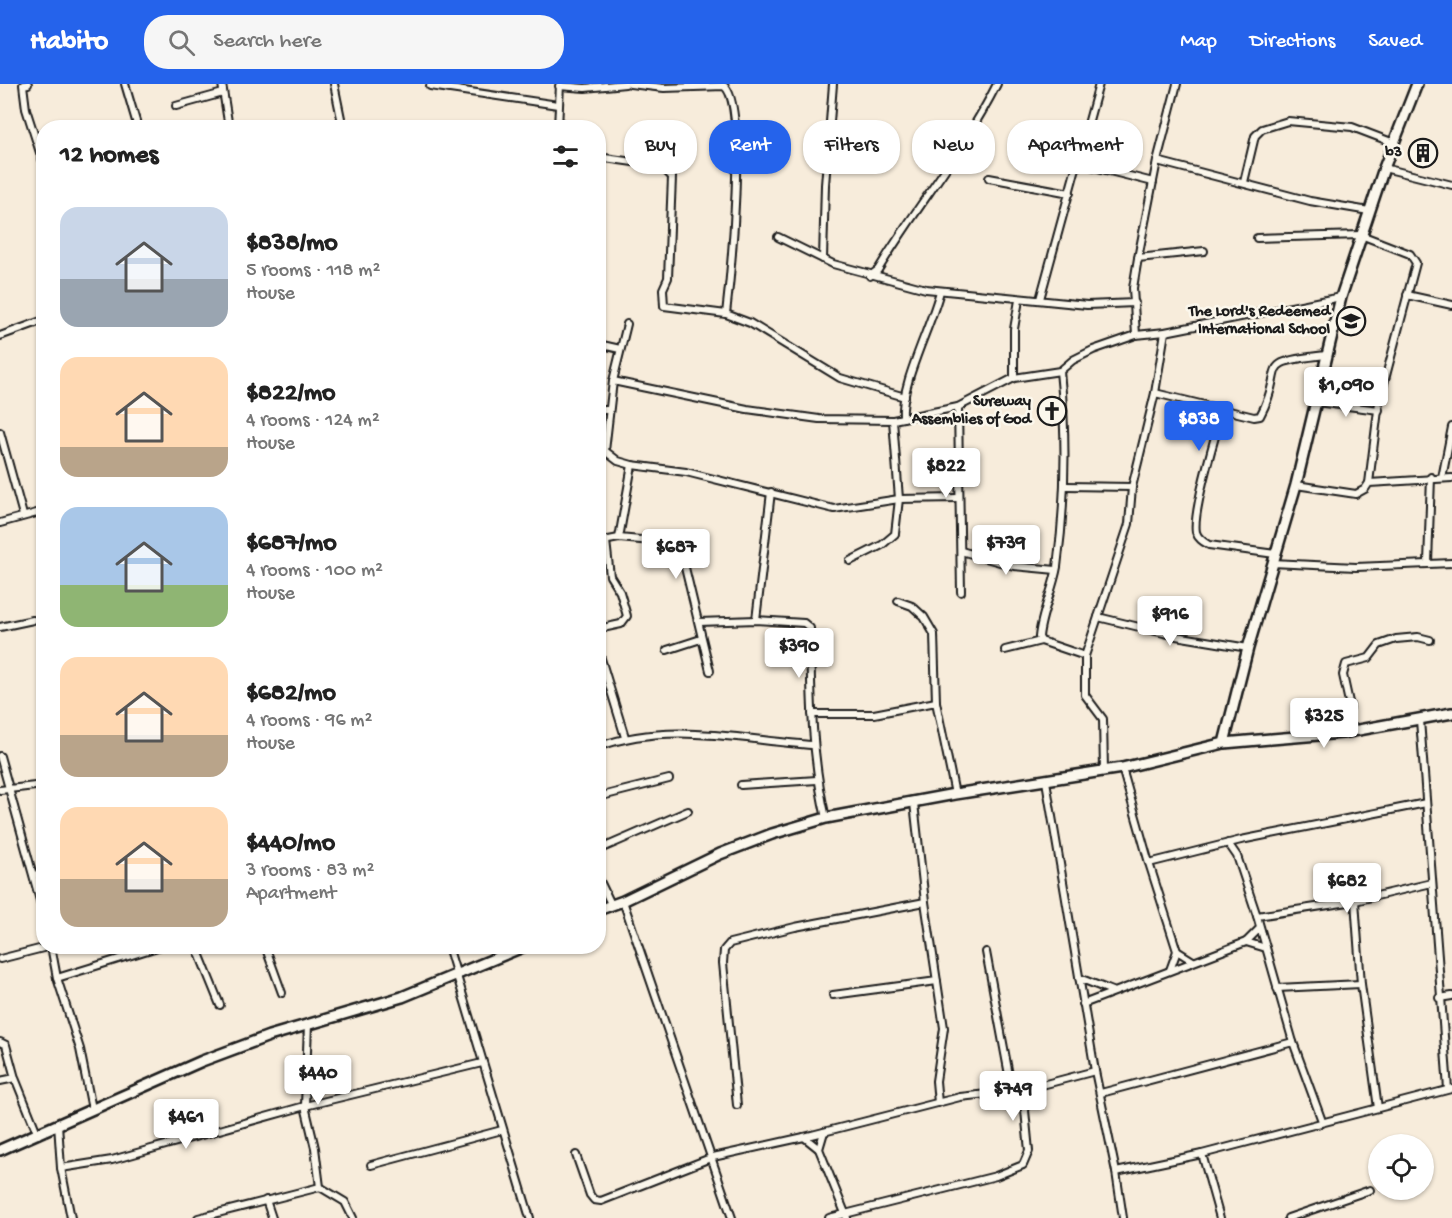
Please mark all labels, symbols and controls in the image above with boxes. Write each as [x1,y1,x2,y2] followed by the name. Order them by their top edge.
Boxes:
[144,15,564,69] search box
[30,26,108,59] text: Habito
[165,26,198,59] icon: search
[213,29,322,55] text: Search here
[1180,30,1217,55] text: Map
[1250,30,1335,55] text: Directions
[1368,30,1422,55] text: Saved
[624,120,697,174] chip: Buy
[709,120,791,174] chip: Rent
[803,120,900,174] chip: Filters
[912,120,995,174] chip: New
[1007,120,1143,174] chip: Apartment
[1407,137,1439,169] building icon: b3
[549,140,582,173] icon: filters
[60,141,158,172] text: 12 homes
[1384,144,1402,163] place label: b3
[246,229,338,260] text: $838/mo
[108,231,180,303] icon: home
[246,260,380,283] text: 5 rooms · 118 m²
[246,283,295,306] text: House
[1187,303,1332,340] place label: The Lord's Redeemed International School
[1335,305,1367,337] school or university icon: The Lord's Redeemed International School
[1297,367,1395,418] pin: $1,090
[1318,375,1374,398] text: $1,090
[246,379,336,410] text: $822/mo
[108,381,180,453] icon: home
[911,393,1033,430] place label: Sureway Assemblies of God
[1036,395,1068,427] church icon: Sureway Assemblies of God
[1163,401,1235,452] pin: $838
[1178,409,1220,432] text: $838
[246,410,380,433] text: 4 rooms · 124 m²
[246,433,295,456] text: House
[910,448,982,499] pin: $822
[926,456,966,479] text: $822
[970,525,1042,576] pin: $739
[246,529,337,560] text: $687/mo
[640,529,712,580] pin: $687
[108,531,180,603] icon: home
[986,533,1026,556] text: $739
[656,537,696,560] text: $687
[246,560,383,583] text: 4 rooms · 100 m²
[246,583,295,606] text: House
[1134,596,1206,647] pin: $916
[1151,604,1189,627] text: $916
[763,628,835,679] pin: $390
[779,636,819,659] text: $390
[246,679,336,710] text: $682/mo
[108,681,180,753] icon: home
[1288,698,1360,749] pin: $325
[1304,706,1344,729] text: $325
[246,710,372,733] text: 4 rooms · 96 m²
[246,733,295,756] text: House
[246,829,335,860] text: $440/mo
[108,831,180,903] icon: home
[246,860,374,883] text: 3 rooms · 83 m²
[1311,863,1383,914] pin: $682
[1327,871,1367,894] text: $682
[246,883,336,906] text: Apartment
[282,1055,354,1106] pin: $440
[298,1063,338,1086] text: $440
[977,1071,1049,1122] pin: $749
[994,1079,1032,1102] text: $749
[150,1099,222,1150] pin: $461
[168,1107,204,1130] text: $461
[1368,1134,1434,1200] map controls
[1368,1134,1434,1200] button: locate

